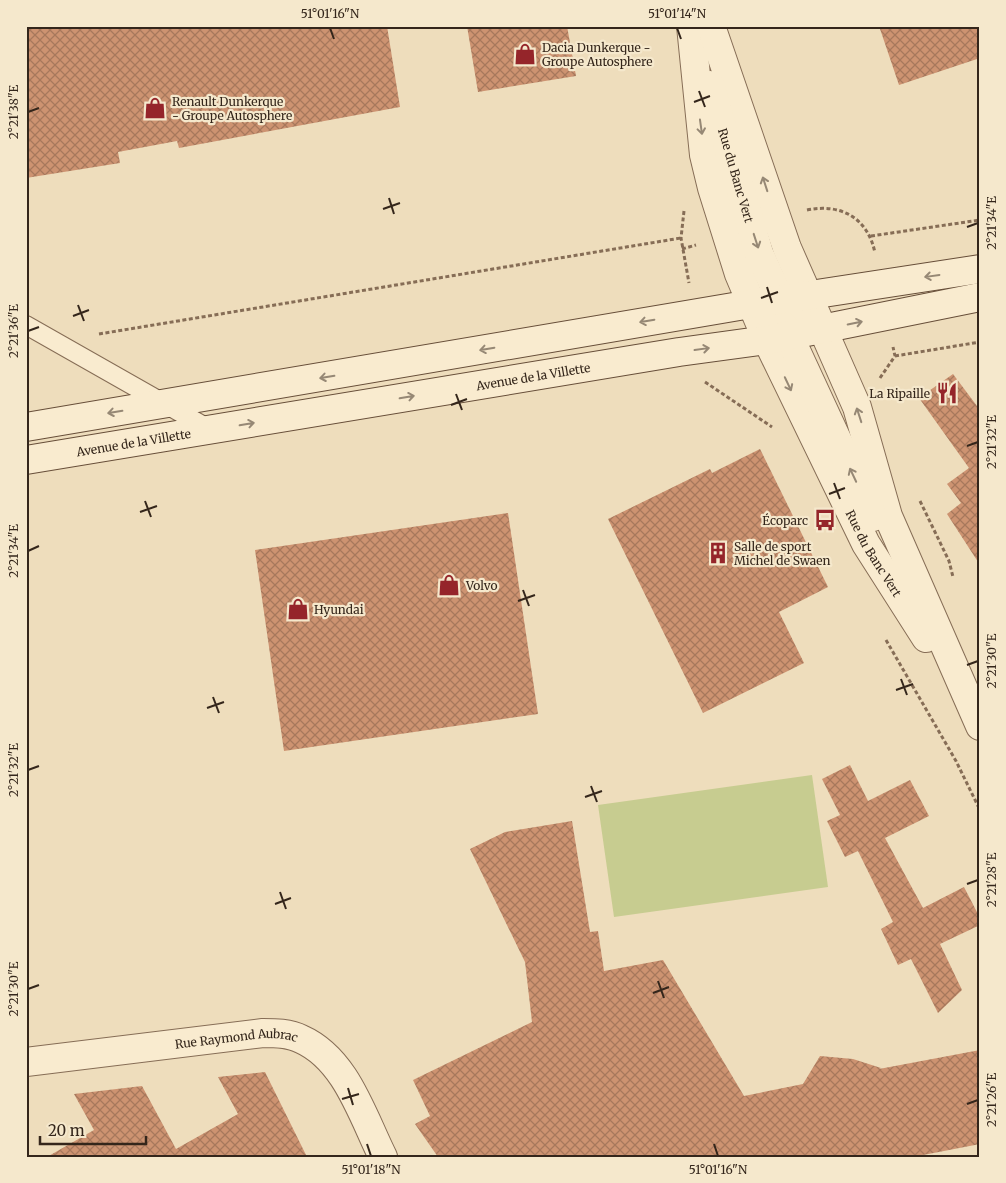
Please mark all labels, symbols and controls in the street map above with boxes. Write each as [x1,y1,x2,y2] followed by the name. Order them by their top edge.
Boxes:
[301,6,360,21] text: 51°01'16"N
[648,6,707,21] text: 51°01'14"N
[542,40,652,69] place label: Dacia Dunkerque - Groupe Autosphere
[512,41,538,67] shop icon: Dacia Dunkerque - Groupe Autosphere
[6,84,21,139] text: 2°21'38"E
[172,94,292,123] place label: Renault Dunkerque - Groupe Autosphere
[142,95,168,121] shop icon: Renault Dunkerque - Groupe Autosphere
[696,119,706,135] one-way arrow
[715,126,757,225] street label: Rue du Banc Vert
[759,176,769,192] one-way arrow
[984,196,999,250] text: 2°21'34"E
[751,233,761,249] one-way arrow
[924,271,940,281] one-way arrow
[6,304,21,358] text: 2°21'36"E
[640,317,656,327] one-way arrow
[846,318,862,327] one-way arrow
[693,344,709,354] one-way arrow
[480,345,496,355] one-way arrow
[474,359,591,393] street label: Avenue de la Villette
[319,372,335,382] one-way arrow
[784,376,793,391] one-way arrow
[934,380,960,406] restaurant icon: La Ripaille
[869,386,930,401] place label: La Ripaille
[399,392,415,402] one-way arrow
[107,407,123,417] one-way arrow
[854,407,864,423] one-way arrow
[984,415,999,469] text: 2°21'32"E
[239,419,255,429] one-way arrow
[74,425,192,459] street label: Avenue de la Villette
[848,467,858,482] one-way arrow
[812,507,838,533] bus stop icon: Écoparc
[843,507,905,599] street label: Rue du Banc Vert
[762,513,808,528] place label: Écoparc
[6,524,21,578] text: 2°21'34"E
[734,539,831,568] place label: Salle de sport Michel de Swaen
[705,540,731,566] building icon: Salle de sport Michel de Swaen
[436,572,462,598] shop icon: Volvo
[465,578,497,593] place label: Volvo
[285,596,311,622] shop icon: Hyundai
[314,602,364,617] place label: Hyundai
[984,633,999,688] text: 2°21'30"E
[6,743,21,797] text: 2°21'32"E
[984,852,999,907] text: 2°21'28"E
[6,961,21,1016] text: 2°21'30"E
[174,1025,300,1051] street label: Rue Raymond Aubrac
[984,1073,999,1127] text: 2°21'26"E
[40,1113,146,1145] scale bar
[48,1121,85,1140] text: 20 m
[341,1162,401,1177] text: 51°01'18"N
[689,1162,748,1177] text: 51°01'16"N

